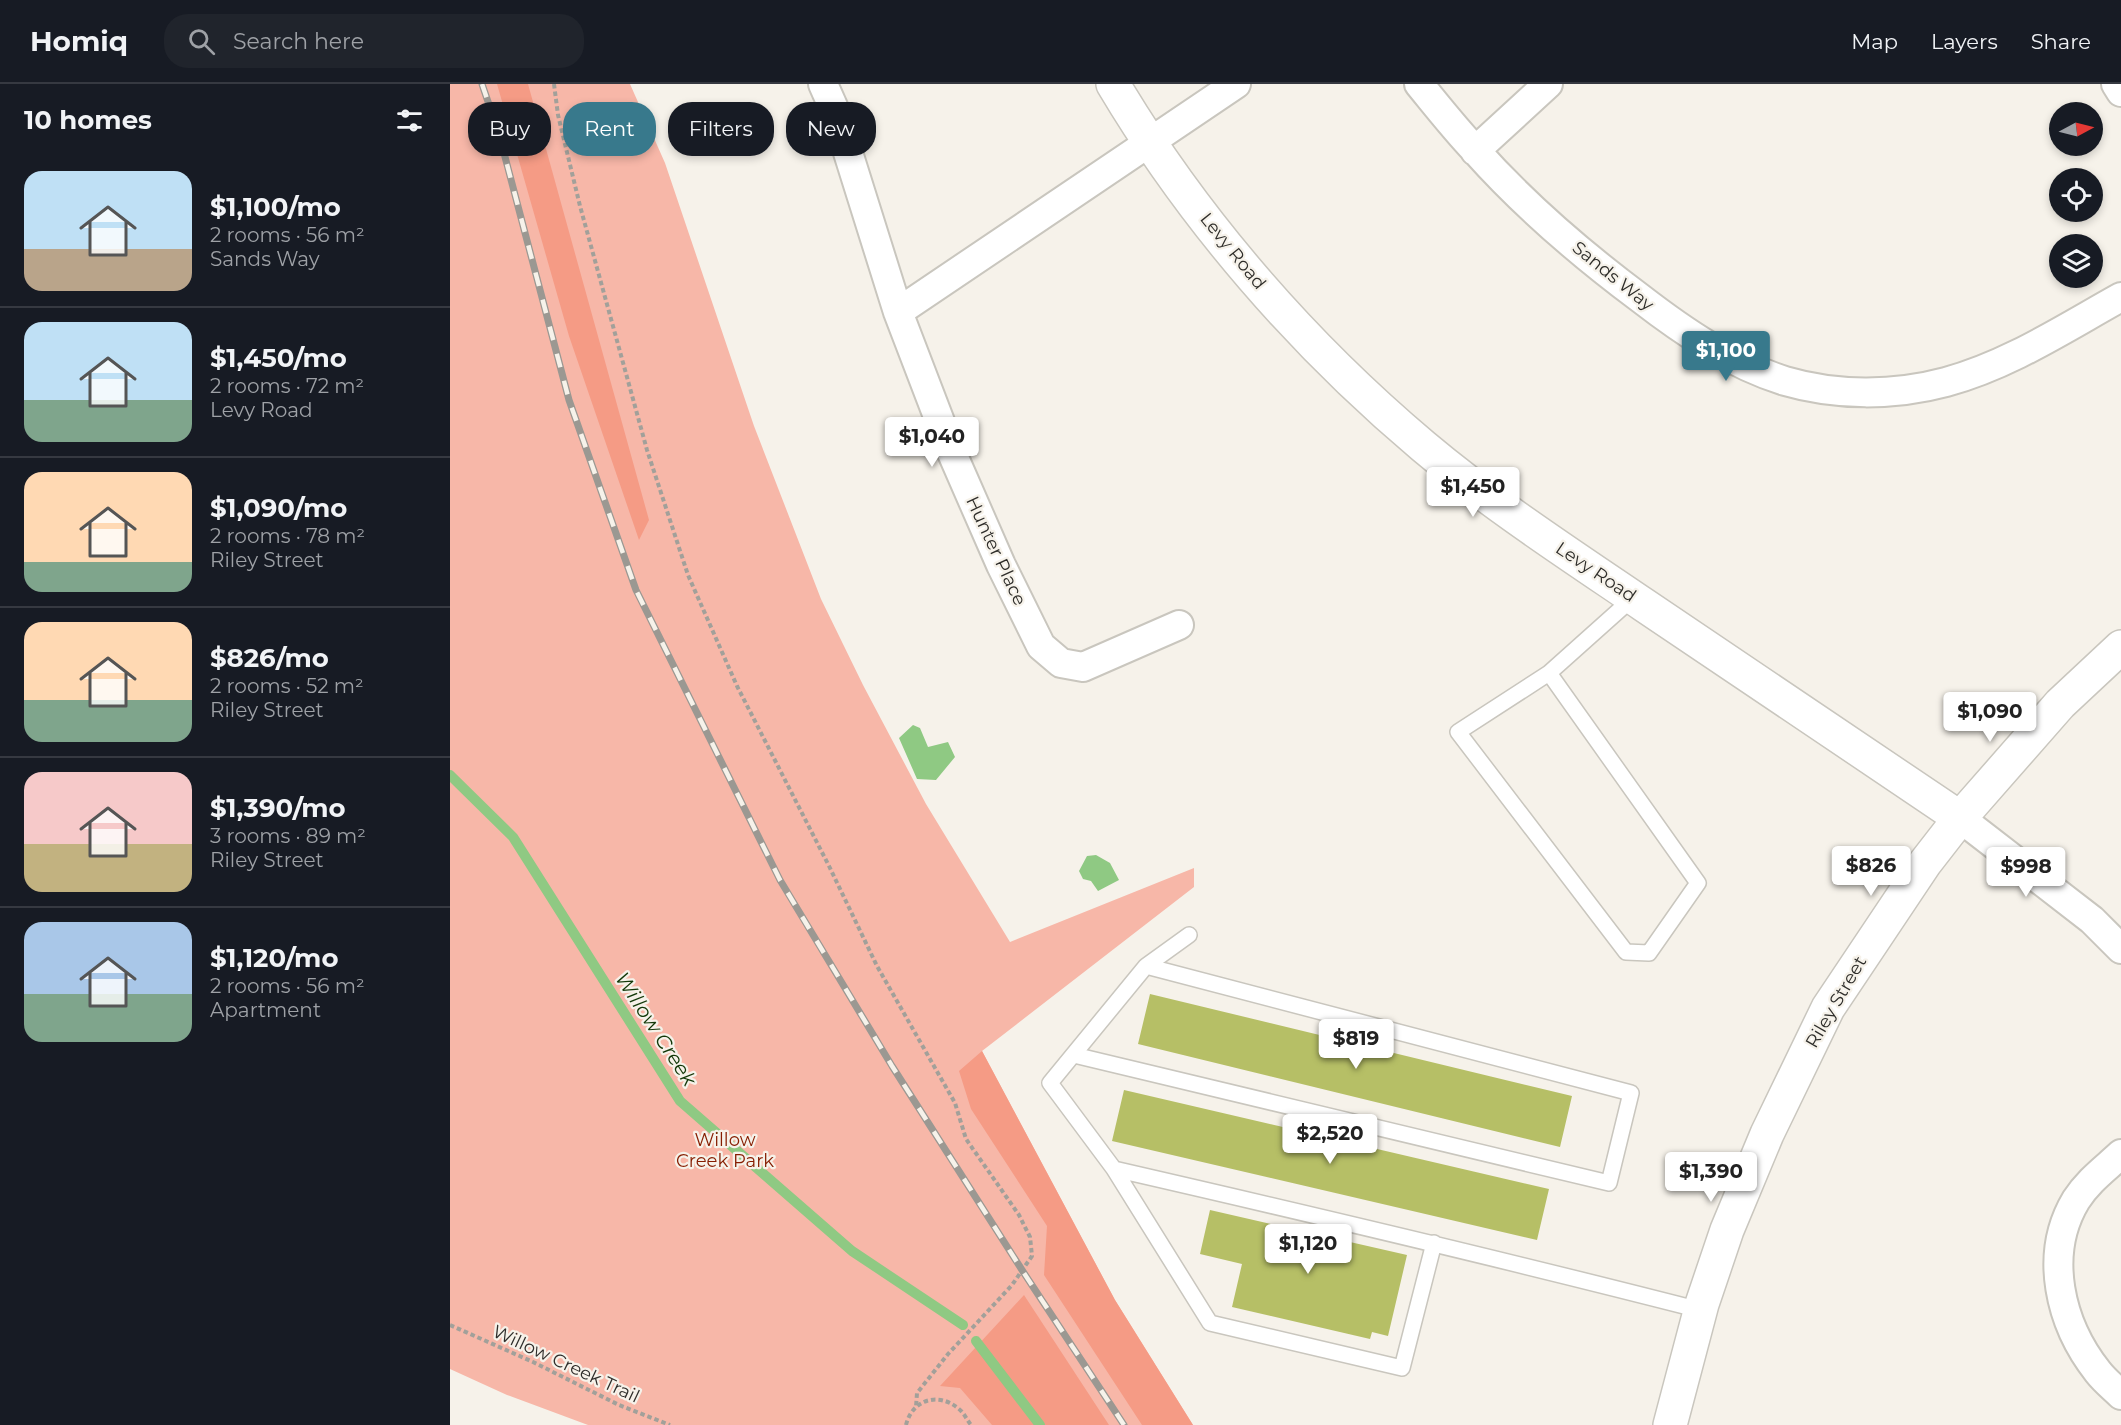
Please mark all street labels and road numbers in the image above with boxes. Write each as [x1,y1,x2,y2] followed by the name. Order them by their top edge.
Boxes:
[1195,208,1271,294] street label: Levy Road
[1568,236,1658,316] street label: Sands Way
[961,493,1031,609] street label: Hunter Place
[1552,537,1640,607] street label: Levy Road
[1801,952,1871,1052] street label: Riley Street
[489,1320,643,1408] street label: Willow Creek Trail

